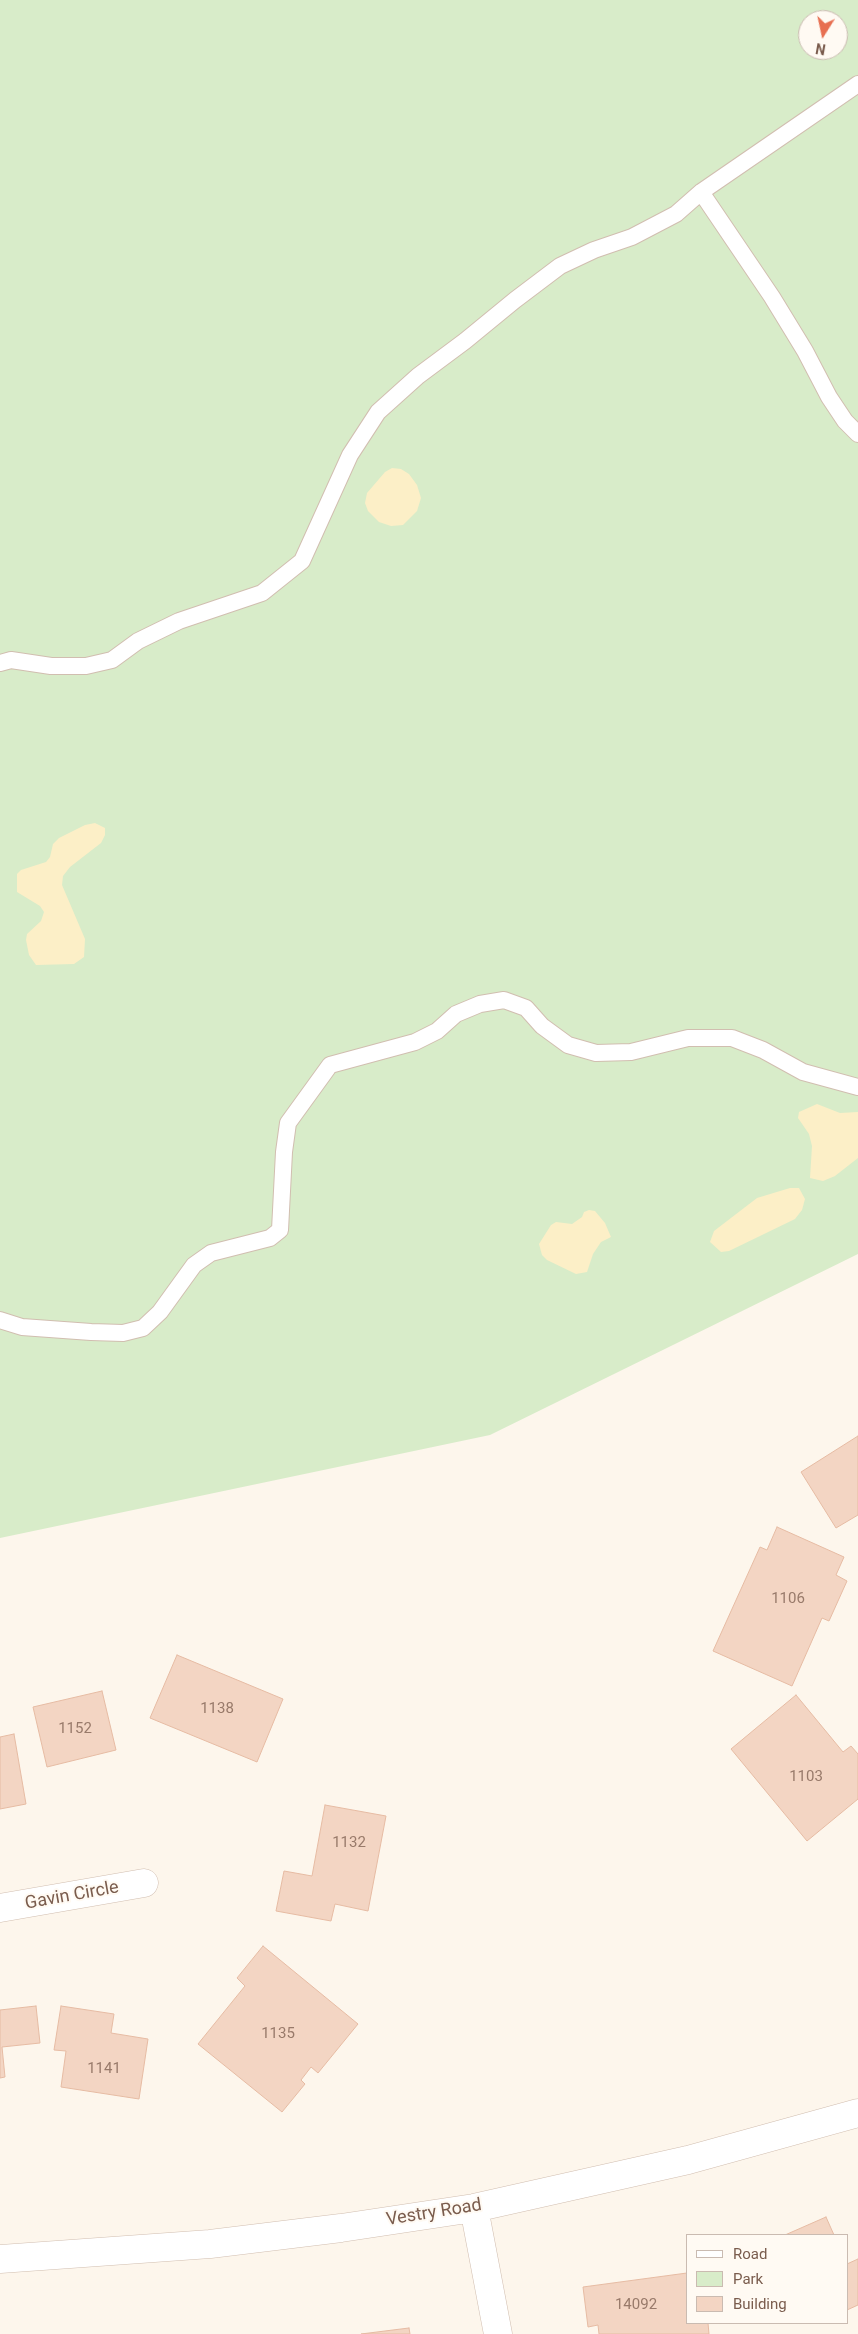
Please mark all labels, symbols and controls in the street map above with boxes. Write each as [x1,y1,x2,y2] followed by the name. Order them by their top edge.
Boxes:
[798,10,848,60] north arrow
[814,40,827,58] text: N
[771,1590,805,1608] house number: 1106
[200,1700,234,1718] house number: 1138
[58,1720,92,1738] house number: 1152
[789,1768,823,1786] house number: 1103
[332,1834,366,1852] house number: 1132
[23,1877,121,1915] street label: Gavin Circle
[261,2025,295,2043] house number: 1135
[87,2060,121,2078] house number: 1141
[385,2195,483,2231] street label: Vestry Road
[686,2234,848,2324] legend
[733,2245,767,2263] text: Road
[733,2270,763,2288] text: Park
[733,2295,787,2313] text: Building
[615,2296,657,2314] house number: 14092

